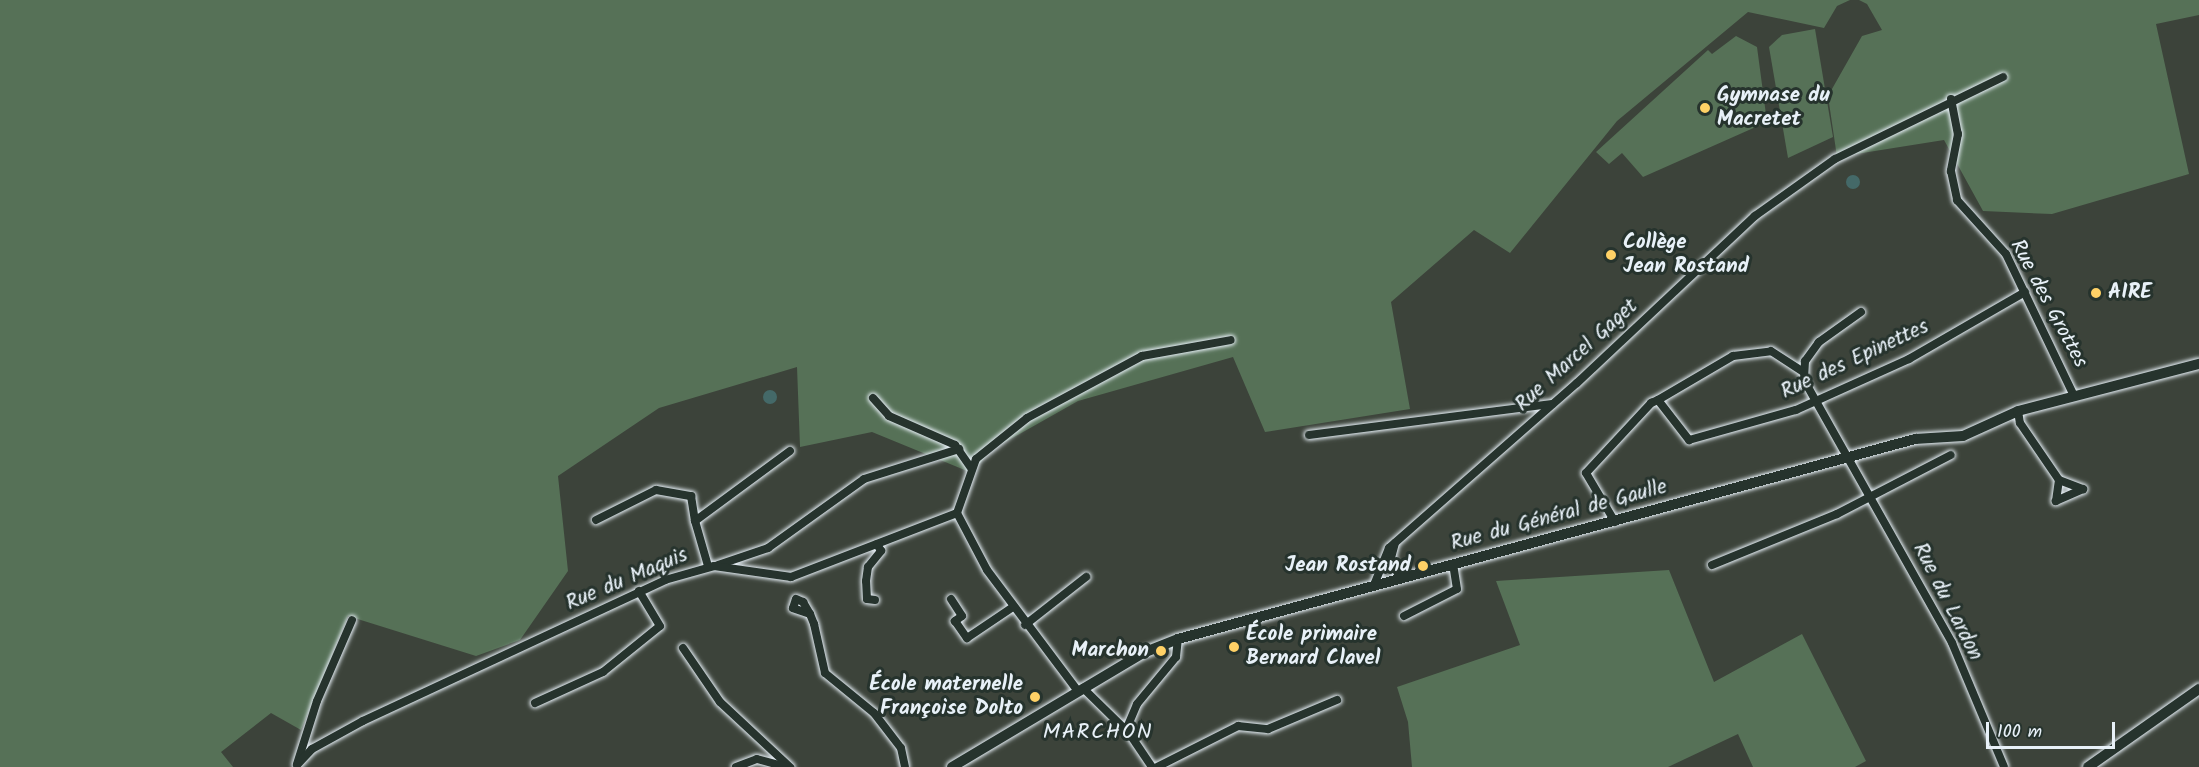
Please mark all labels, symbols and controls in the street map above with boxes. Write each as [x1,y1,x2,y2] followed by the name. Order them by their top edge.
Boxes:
[1717,83,1830,133] place label: Gymnase du Macretet
[1698,101,1712,115] marker: Gymnase du Macretet
[1623,230,1749,280] place label: Collège Jean Rostand
[2004,236,2092,372] street label: Rue des Grottes
[1604,248,1618,262] marker: Collège Jean Rostand
[2108,280,2152,306] place label: AIRE
[2089,286,2103,300] marker: AIRE
[1511,294,1643,418] street label: Rue Marcel Gaget
[1777,315,1933,405] street label: Rue des Epinettes
[1448,475,1670,557] street label: Rue du Général de Gaulle
[1907,539,1987,665] street label: Rue du Lardon
[562,543,692,617] street label: Rue du Maquis
[1285,553,1411,579] place label: Jean Rostand
[1416,559,1430,573] marker: Jean Rostand
[1246,622,1380,672] place label: École primaire Bernard Clavel
[1072,638,1149,664] place label: Marchon
[1227,640,1241,654] marker: École primaire Bernard Clavel
[1154,644,1168,658] marker: Marchon
[869,672,1023,722] place label: École maternelle Françoise Dolto
[1028,690,1042,704] marker: École maternelle Françoise Dolto
[1989,710,2118,748] scale bar
[1997,718,2042,747] text: 100 m
[1043,720,1153,746] district label: MARCHON

